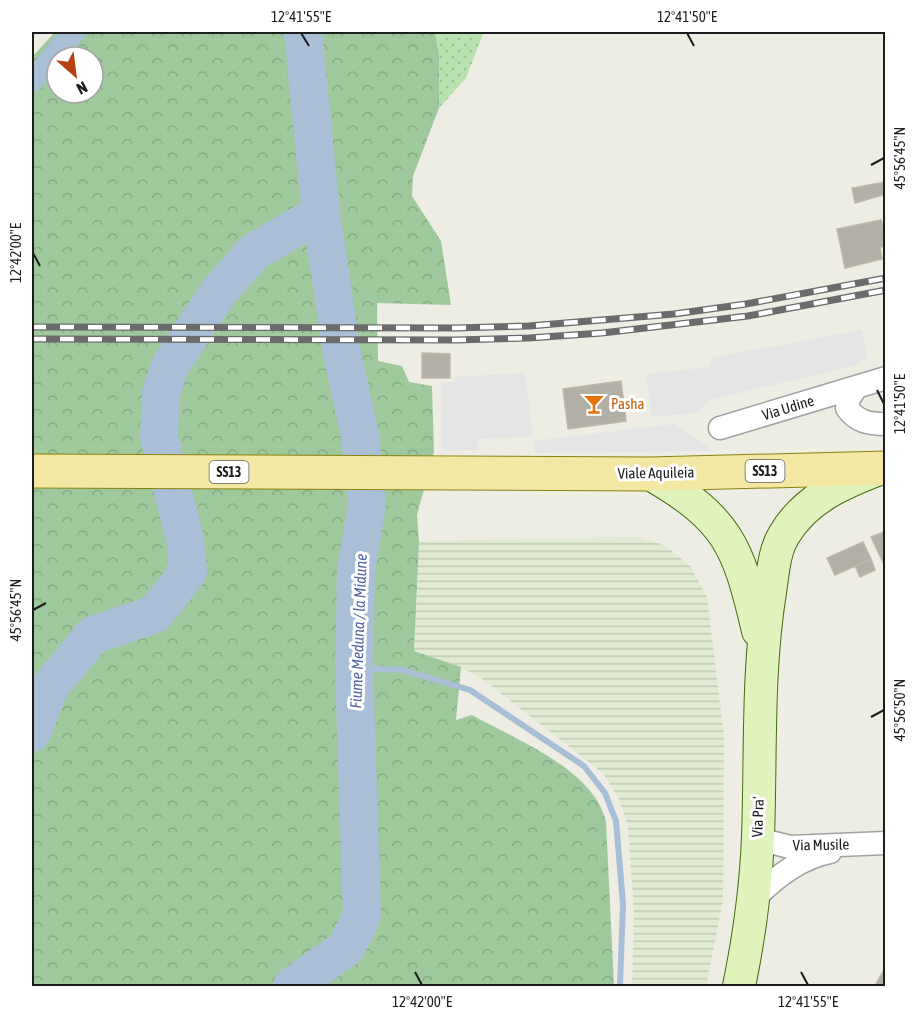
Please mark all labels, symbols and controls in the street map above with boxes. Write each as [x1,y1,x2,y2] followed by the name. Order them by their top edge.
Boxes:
[271,8,332,25] text: 12°41'55"E
[657,8,718,25] text: 12°41'50"E
[45,45,105,105] north arrow
[74,78,90,98] text: N
[891,127,908,189] text: 45°56'45"N
[7,222,24,283] text: 12°42'00"E
[891,373,908,434] text: 12°41'50"E
[582,392,606,416] bar icon: Pasha
[760,392,816,423] street label: Via Udine
[611,395,645,412] place label: Pasha
[746,460,784,482] road number: SS13
[210,461,248,483] road number: SS13
[618,463,694,482] street label: Viale Aquileia
[346,553,370,709] water label: Fiume Meduna / la Midune
[7,579,24,641] text: 45°56'45"N
[891,679,908,741] text: 45°56'50"N
[748,796,767,838] street label: Via Pra'
[793,836,850,853] street label: Via Musile
[392,993,453,1010] text: 12°42'00"E
[778,993,839,1010] text: 12°41'55"E

